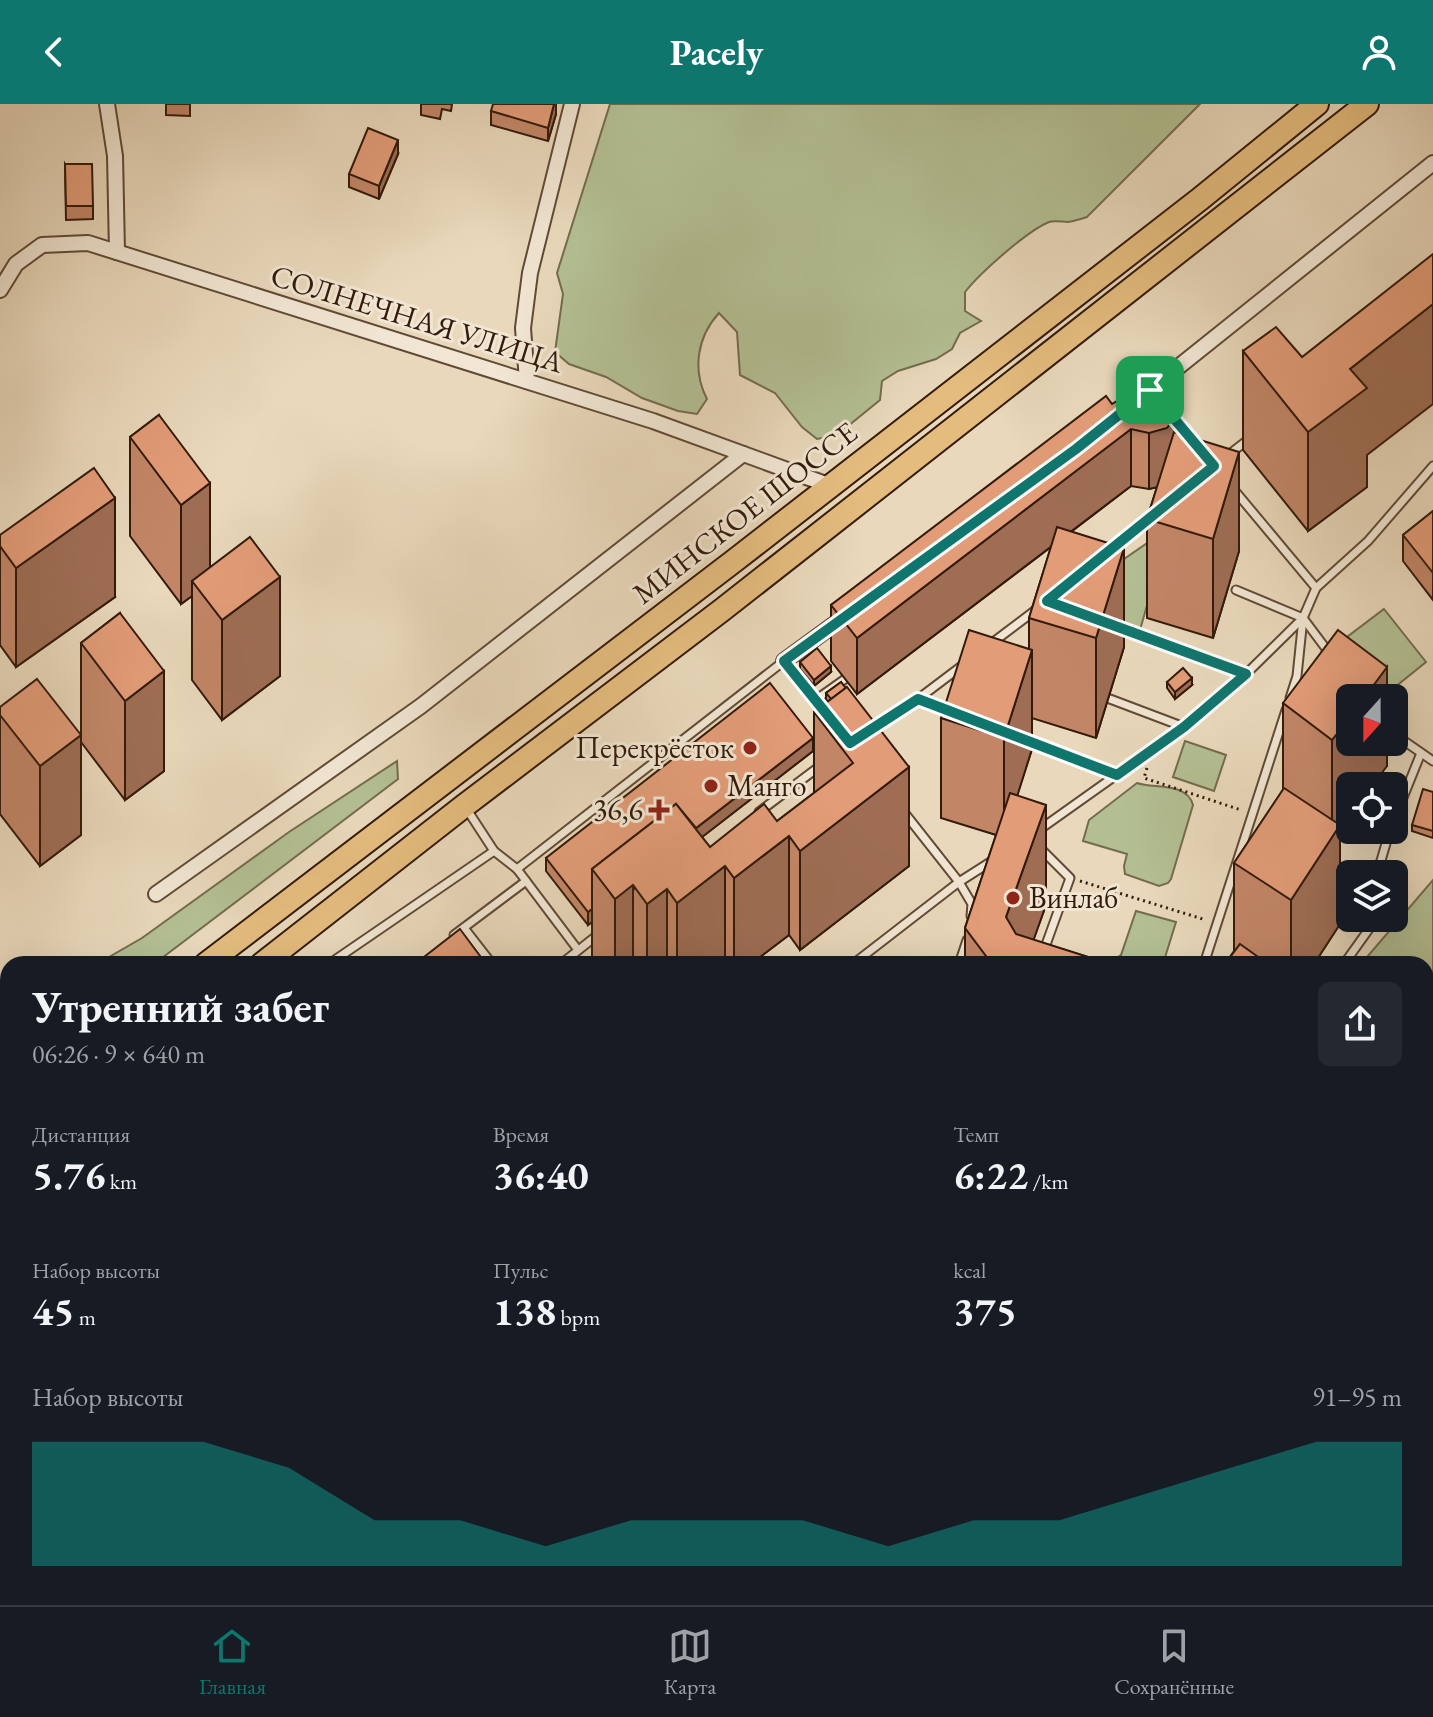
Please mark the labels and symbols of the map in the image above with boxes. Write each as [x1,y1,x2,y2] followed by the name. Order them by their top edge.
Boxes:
[266,255,568,382] street label: СОЛНЕЧНАЯ УЛИЦА
[1116,356,1184,424] pin
[625,413,865,612] street label: МИНСКОЕ ШОССЕ
[1336,684,1408,756] north arrow
[575,728,734,767] place label: Перекрёсток
[741,739,759,757] marker: Перекрёсток
[727,766,807,805] place label: Манго
[702,777,720,795] marker: Манго
[593,790,643,829] place label: 36,6
[650,801,668,819] marker: 36,6
[1029,878,1118,917] place label: Винлаб
[1004,889,1022,907] marker: Винлаб

